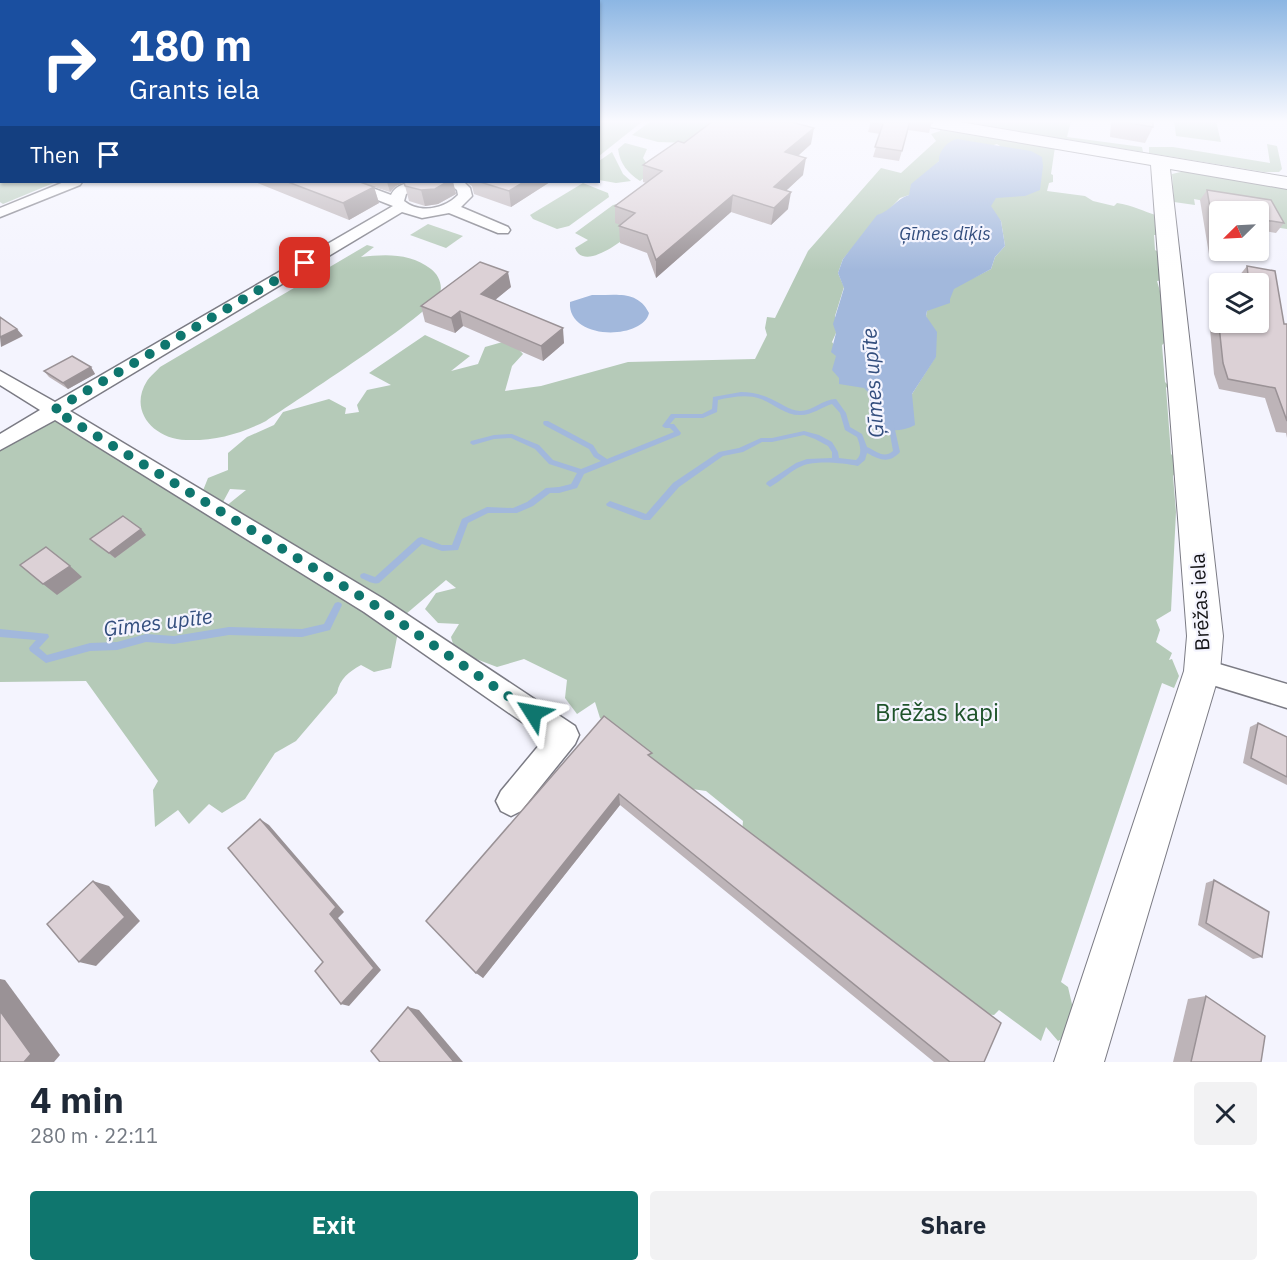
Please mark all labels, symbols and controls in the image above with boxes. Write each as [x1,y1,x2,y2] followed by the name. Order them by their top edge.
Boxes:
[129,18,252,73] text: 180 m
[30,24,108,102] icon: right
[129,71,260,106] text: Grants iela
[92,138,125,171] icon: arrive
[30,140,80,169] text: Then
[1209,201,1269,261] north arrow
[1209,201,1269,333] map controls
[899,222,991,245] water label: Ģīmes dīķis
[279,237,330,288] pin
[288,246,321,279] icon: arrive
[1209,273,1269,333] button: layers
[854,327,890,439] water label: Ģīmes upīte
[1183,552,1216,652] street label: Brēžas iela
[102,601,214,643] water label: Ģīmes upīte
[501,681,565,745] position arrow
[875,696,999,728] park label: Brēžas kapi
[30,1076,124,1123] text: 4 min
[1194,1082,1257,1145] button: close
[30,1122,158,1149] text: 280 m · 22:11
[30,1191,638,1260] button: Exit
[650,1191,1257,1260] button: Share

